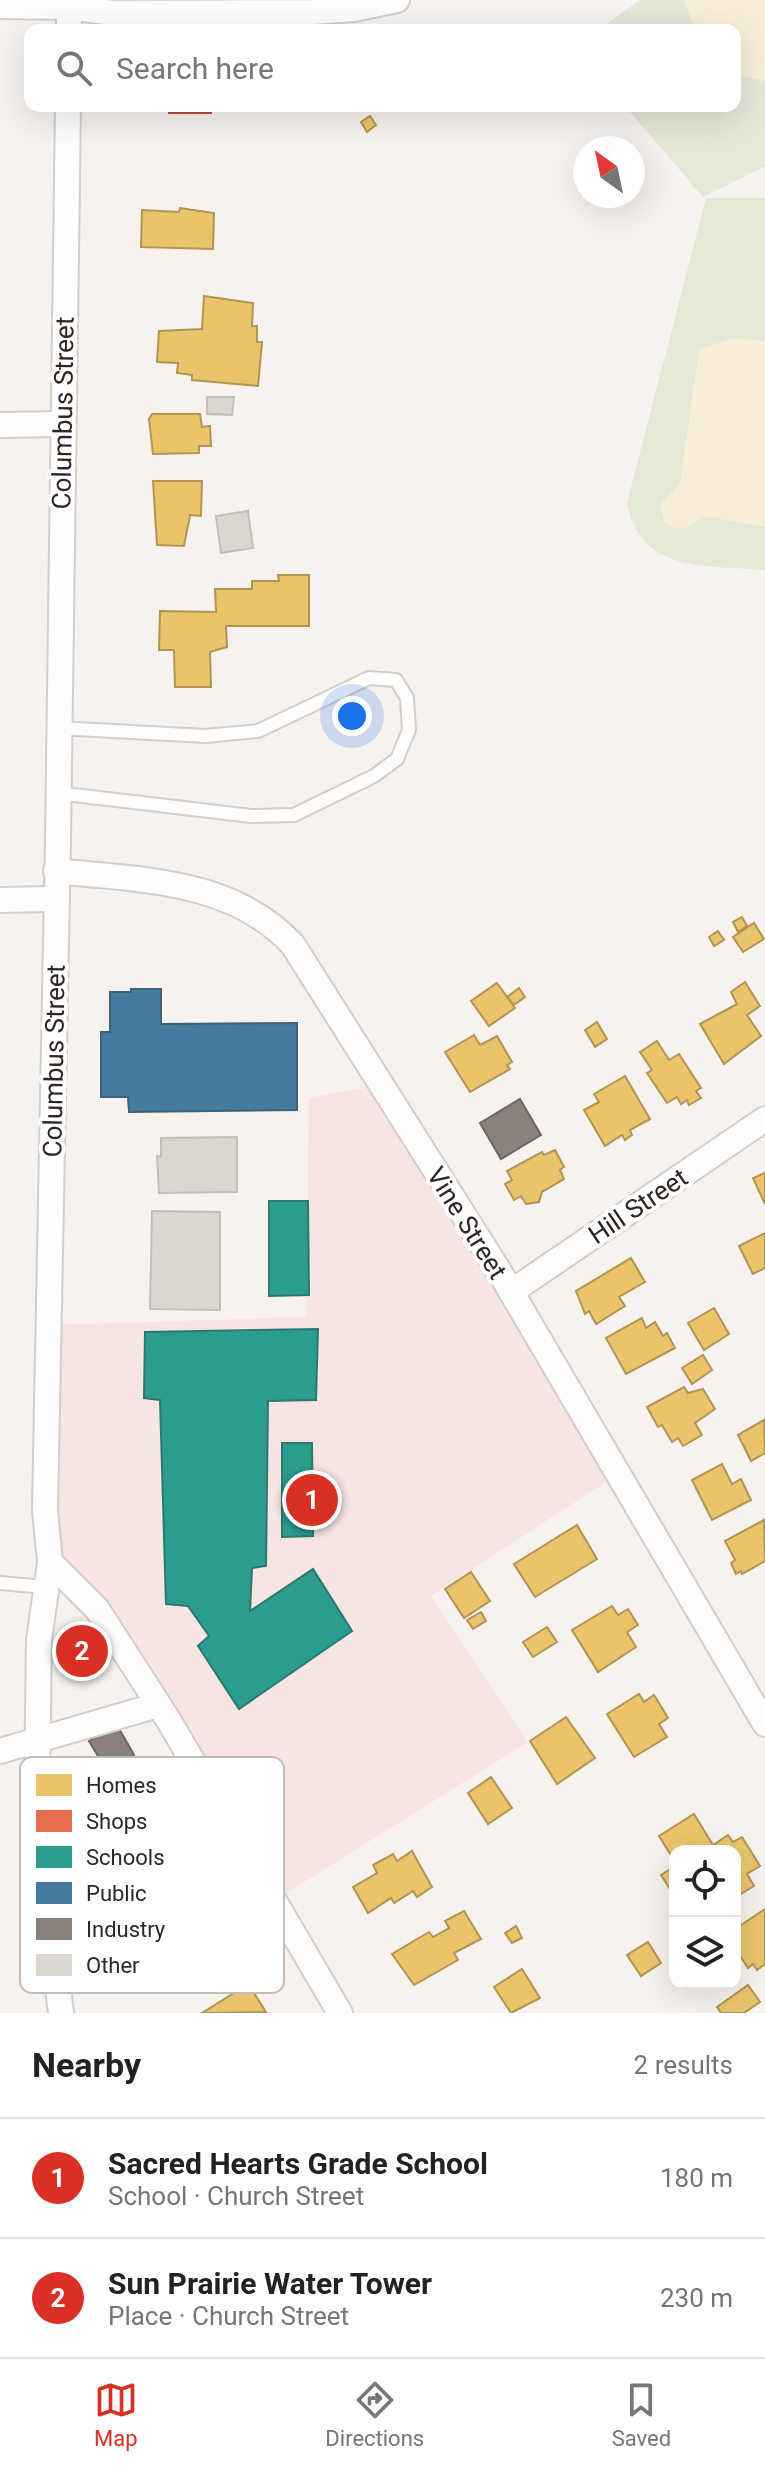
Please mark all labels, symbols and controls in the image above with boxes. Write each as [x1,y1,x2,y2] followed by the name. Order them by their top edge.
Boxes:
[24,24,741,112] search box
[52,46,96,90] icon: search
[116,51,274,86] text: Search here
[573,136,645,208] north arrow
[46,316,80,510] street label: Columbus Street
[332,696,372,736] your location
[37,964,71,1158] street label: Columbus Street
[421,1162,513,1284] street label: Vine Street
[583,1162,693,1250] street label: Hill Street
[286,1470,338,1530] pin: 1
[56,1621,108,1681] pin: 2
[20,1757,284,1993] legend
[86,1773,157,1798] text: Homes
[86,1809,147,1834] text: Shops
[86,1845,165,1870] text: Schools
[669,1845,741,1989] map controls
[669,1845,741,1917] button: locate
[86,1881,147,1906] text: Public
[86,1917,166,1942] text: Industry
[669,1917,741,1989] button: layers
[86,1953,140,1978] text: Other
[32,2045,141,2085] text: Nearby
[634,2050,733,2080] text: 2 results
[108,2146,488,2181] text: Sacred Hearts Grade School
[51,2163,65,2193] text: 1
[660,2163,733,2193] text: 180 m
[108,2181,364,2211] text: School · Church Street
[108,2266,432,2301] text: Sun Prairie Water Tower
[51,2283,65,2313] text: 2
[660,2283,733,2313] text: 230 m
[108,2301,349,2331] text: Place · Church Street
[94,2378,138,2451] tab: Map
[325,2378,424,2451] tab: Directions
[612,2378,671,2451] tab: Saved

